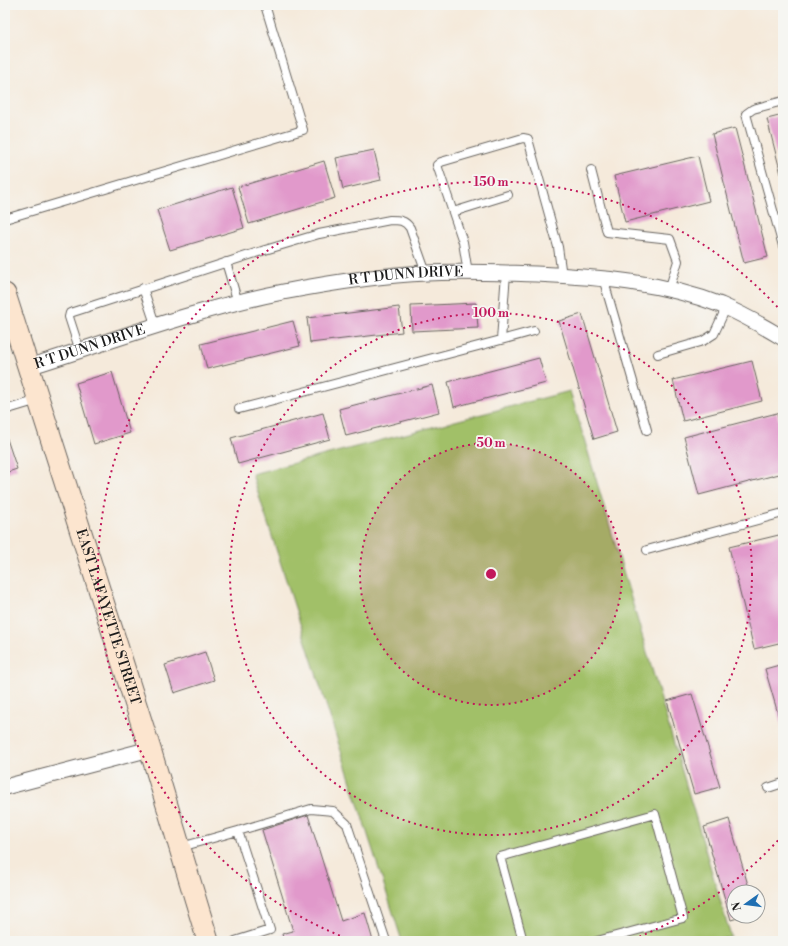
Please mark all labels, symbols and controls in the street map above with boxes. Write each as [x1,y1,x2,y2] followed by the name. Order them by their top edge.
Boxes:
[474,175,508,190] text: 150 m
[347,263,463,290] street label: R T DUNN DRIVE
[473,306,509,321] text: 100 m
[32,321,148,373] street label: R T DUNN DRIVE
[476,436,506,451] text: 50 m
[71,527,145,708] street label: EAST LAFAYETTE STREET
[484,567,498,581] centre of rings
[726,884,766,924] north arrow
[729,900,745,912] text: N

